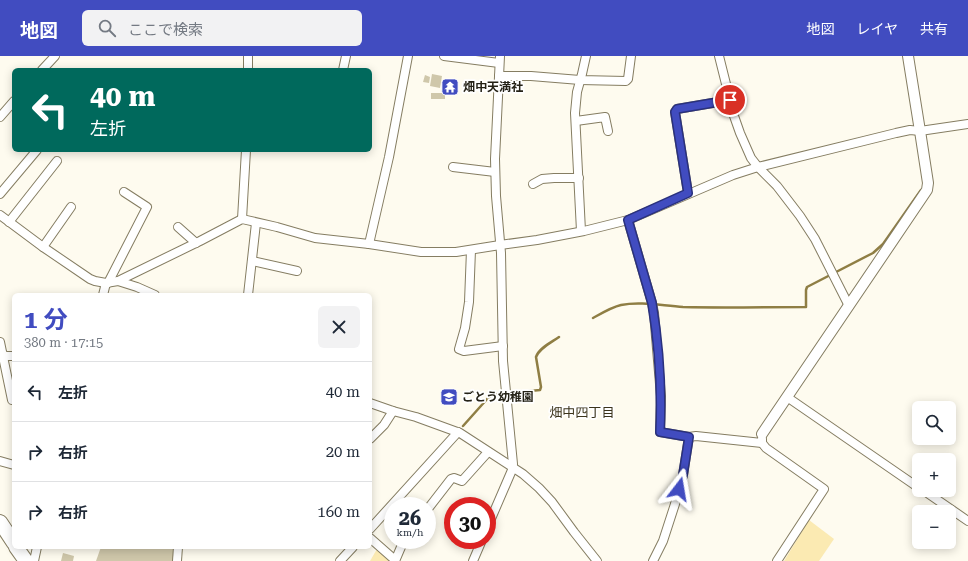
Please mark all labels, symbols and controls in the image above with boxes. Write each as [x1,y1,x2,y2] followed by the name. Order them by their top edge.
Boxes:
[82,10,362,46] search box
[96,17,118,39] icon: search
[20,19,58,42] text: 地図
[128,21,203,39] text: ここで検索
[806,21,834,37] text: 地図
[856,21,898,37] text: レイヤ
[920,21,948,37] text: 共有
[440,77,460,97] temple icon: 畑中天満社
[90,80,155,113] text: 40 m
[463,80,523,94] place label: 畑中天満社
[713,83,747,117] pin
[24,84,76,136] icon: left
[719,89,741,111] icon: arrive
[90,118,126,139] text: 左折
[24,306,68,334] text: 1 分
[318,306,360,348] button: close
[24,335,103,350] text: 380 m · 17:15
[24,381,46,403] icon: left
[326,383,360,401] text: 40 m
[58,384,88,402] text: 左折
[439,387,459,407] school or university icon: ごとう幼稚園
[462,390,534,404] place label: ごとう幼稚園
[912,401,956,549] map controls
[912,401,956,445] button: search
[549,405,615,420] district label: 畑中四丁目
[24,441,46,463] icon: right
[326,443,360,461] text: 20 m
[58,444,88,462] text: 右折
[912,453,956,497] button: +
[658,468,700,510] position arrow
[444,497,496,549] speed limit sign: 30
[24,501,46,523] icon: right
[317,503,360,521] text: 160 m
[58,504,88,522] text: 右折
[912,505,956,549] button: −
[399,506,421,530] text: 26
[397,527,423,538] text: km/h

